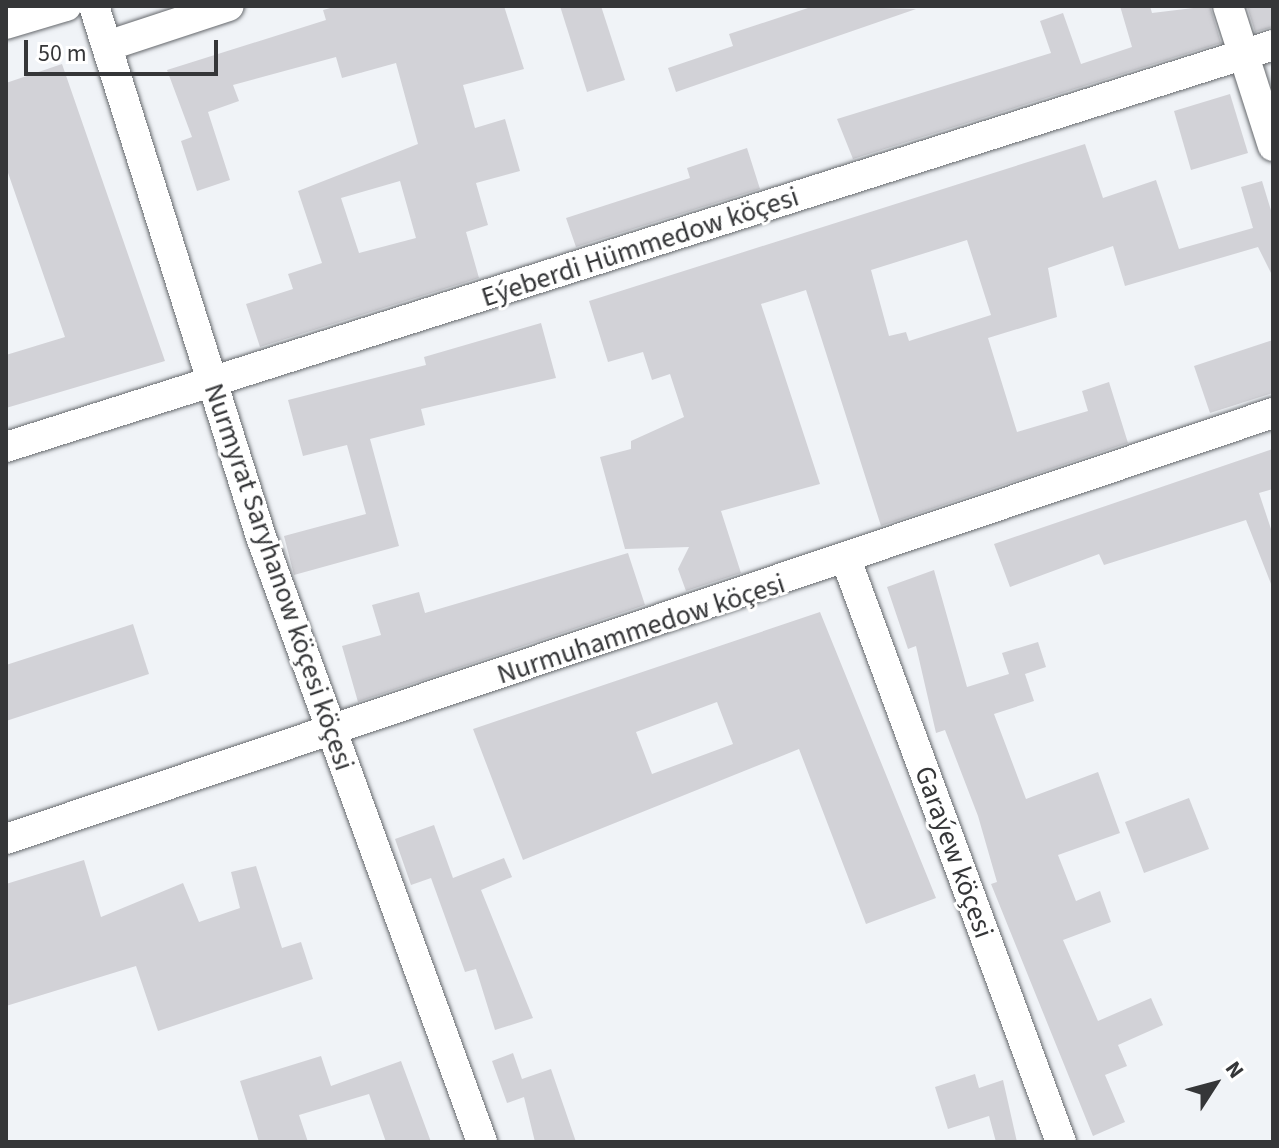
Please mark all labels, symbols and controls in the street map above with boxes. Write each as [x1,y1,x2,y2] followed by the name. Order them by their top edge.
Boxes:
[28,24,222,74] scale bar
[38,36,87,71] text: 50 m
[477,180,803,314] street label: Eýeberdi Hümmedow köçesi
[197,379,361,775] street label: Nurmyrat Saryhanow köçesi köçesi
[493,567,789,691] street label: Nurmuhammedow köçesi
[907,761,1001,943] street label: Garaýew köçesi
[1175,1044,1255,1124] north arrow
[1217,1055,1252,1085] text: N

